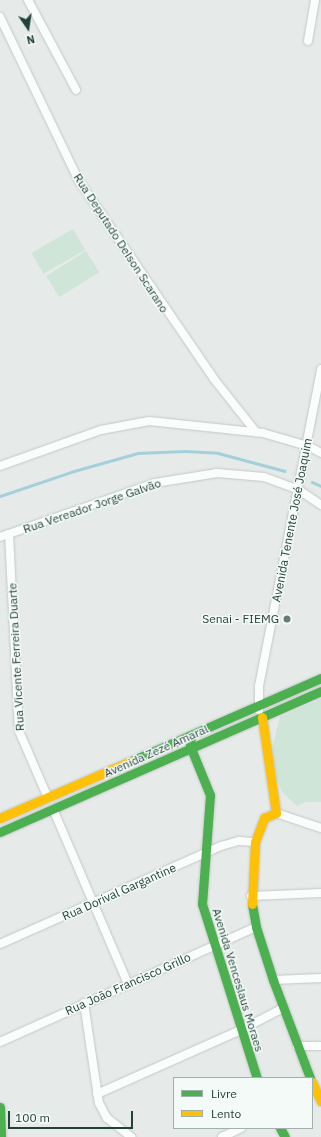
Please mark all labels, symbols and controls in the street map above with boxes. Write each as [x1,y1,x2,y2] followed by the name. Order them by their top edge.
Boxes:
[8,8,48,48] north arrow
[25,32,36,47] text: N
[71,171,171,315] street label: Rua Deputado Delson Scarano
[269,437,315,603] street label: Avenida Tenente José Joaquim
[21,476,163,536] street label: Rua Vereador Jorge Galvão
[5,583,27,731] street label: Rua Vicente Ferreira Duarte
[202,612,279,626] place label: Senai - FIEMG
[282,614,292,624] marker: Senai - FIEMG
[102,721,210,781] street label: Avenida Zezé Amaral
[60,860,178,924] street label: Rua Dorival Gargantine
[209,906,267,1054] street label: Avenida Venceslaus Moraes
[63,950,193,1018] street label: Rua João Francisco Grillo
[173,1077,313,1129] legend
[211,1086,237,1101] text: Livre
[10,1103,135,1129] scale bar
[211,1106,241,1121] text: Lento
[15,1110,50,1125] text: 100 m

